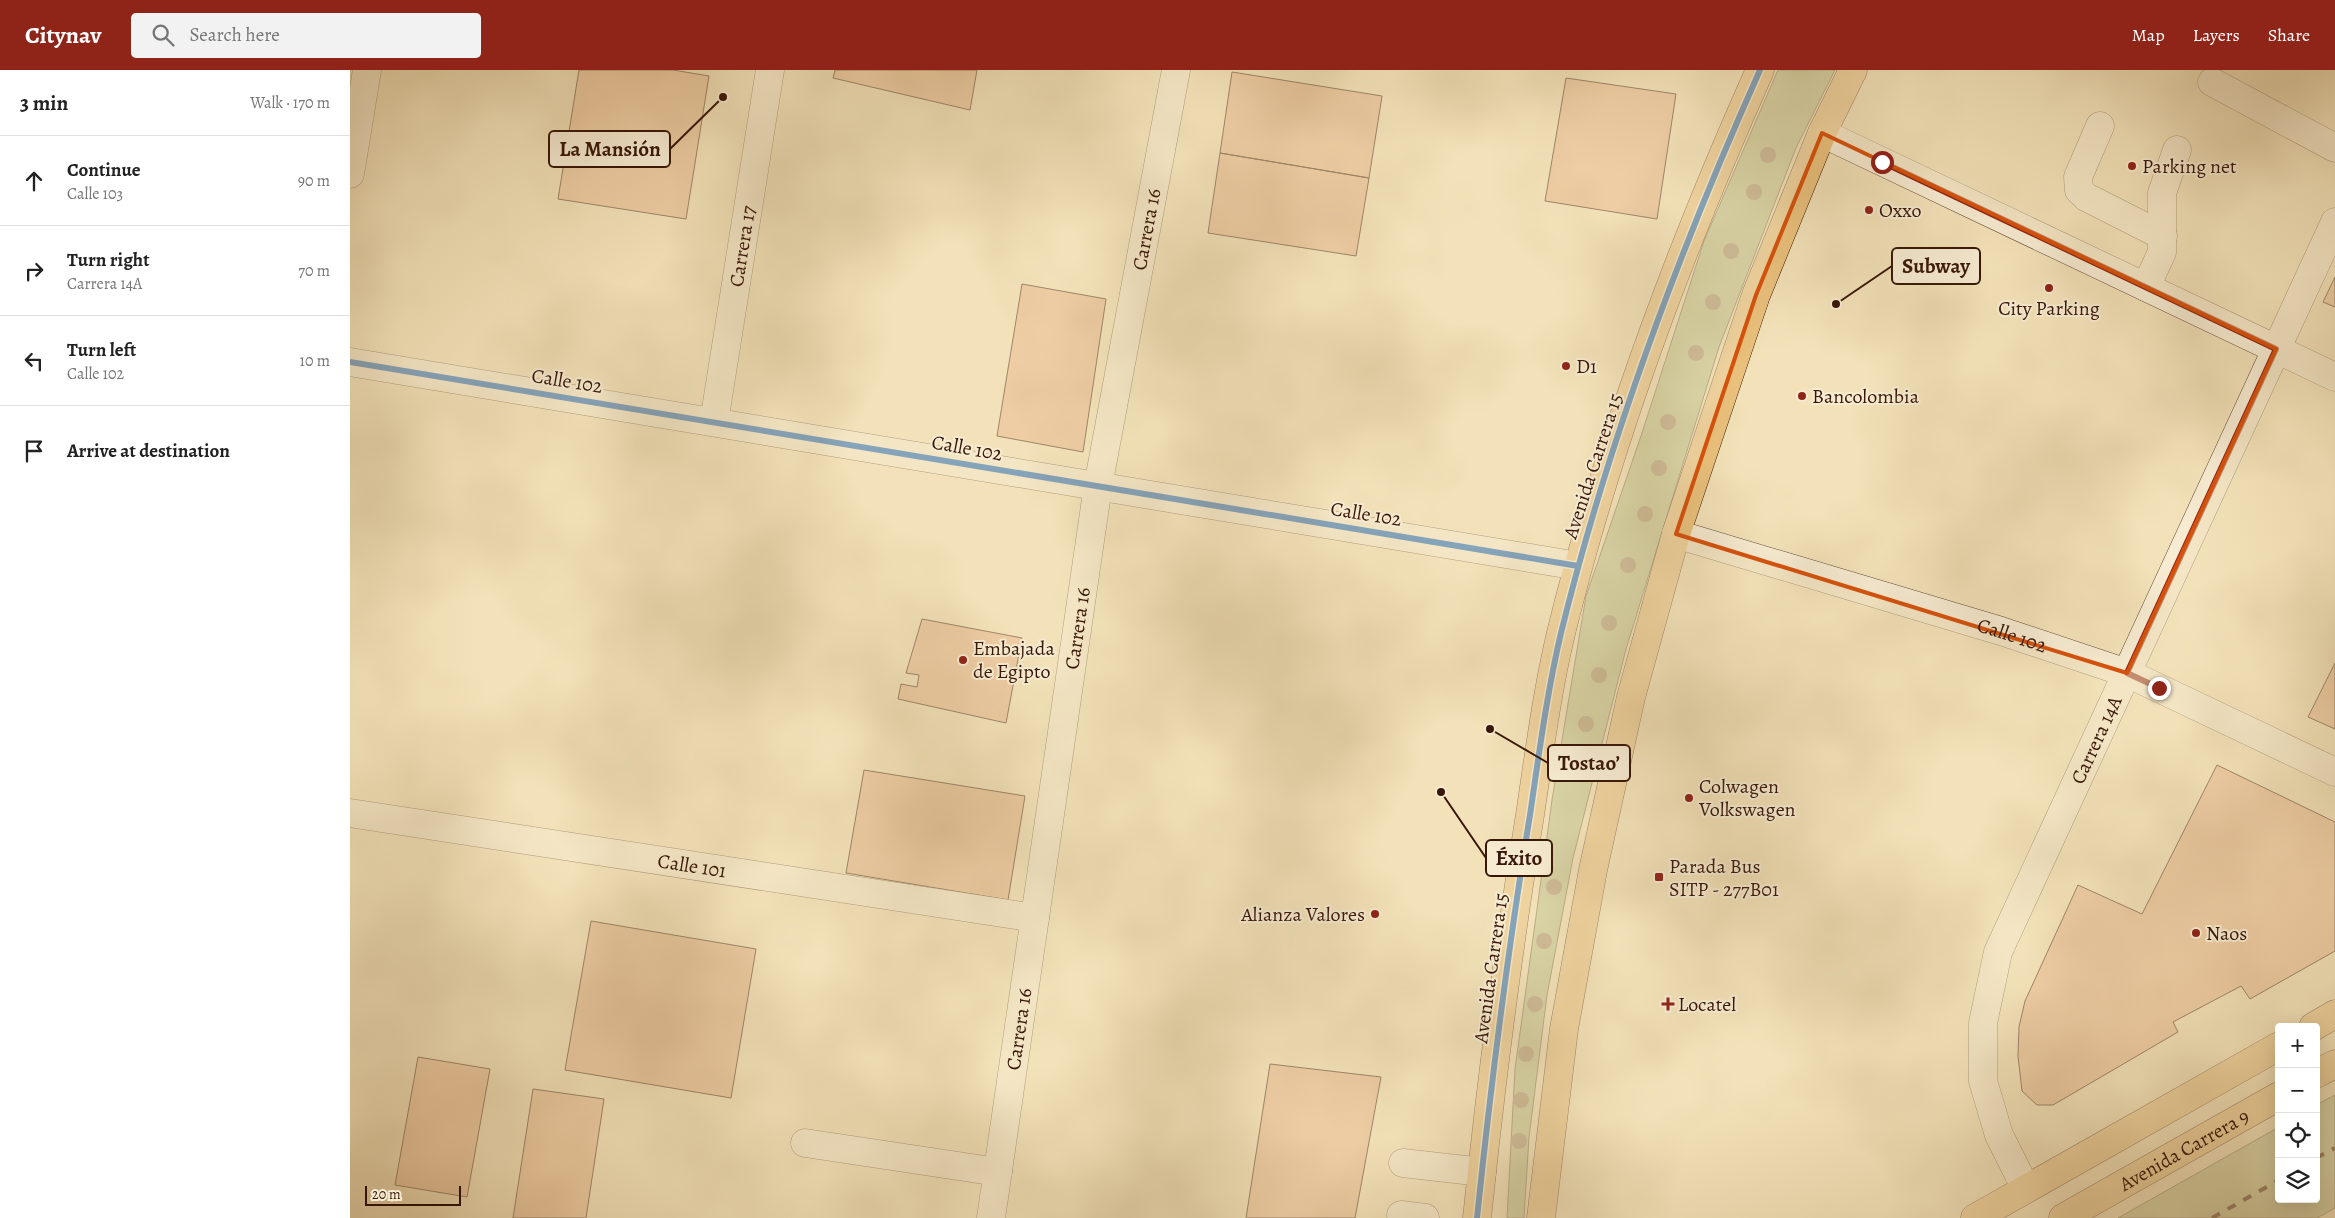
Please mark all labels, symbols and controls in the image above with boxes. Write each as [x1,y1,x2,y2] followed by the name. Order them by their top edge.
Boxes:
[131,13,481,58] search box
[25,19,101,51] text: Citynav
[149,21,177,49] icon: search
[189,22,280,48] text: Search here
[2132,23,2165,47] text: Map
[2193,23,2240,47] text: Layers
[2268,23,2310,47] text: Share
[20,89,68,117] text: 3 min
[250,92,330,114] text: Walk · 170 m
[549,131,670,167] callout: La Mansión
[559,135,661,163] text: La Mansión
[1871,151,1894,174] route start
[2142,153,2237,180] place label: Parking net
[67,157,141,183] text: Continue
[2126,160,2138,172] marker: Parking net
[20,167,48,195] icon: ahead
[298,170,330,192] text: 90 m
[67,183,123,205] text: Calle 103
[1125,186,1167,272] street label: Carrera 16
[1879,197,1921,224] place label: Oxxo
[722,203,762,289] street label: Carrera 17
[1863,204,1875,216] marker: Oxxo
[67,247,149,273] text: Turn right
[1892,248,1980,284] callout: Subway
[1902,252,1971,280] text: Subway
[20,257,48,285] icon: right
[298,260,330,282] text: 70 m
[67,273,142,295] text: Carrera 14A
[2043,282,2055,294] marker: City Parking
[1998,295,2100,322] place label: City Parking
[67,337,136,363] text: Turn left
[20,347,48,375] icon: left
[300,350,330,372] text: 10 m
[1576,353,1597,380] place label: D1
[1560,360,1572,372] marker: D1
[530,362,605,400] street label: Calle 102
[67,363,124,385] text: Calle 102
[1812,383,1920,410] place label: Bancolombia
[1556,390,1629,543] street label: Avenida Carrera 15
[1796,390,1808,402] marker: Bancolombia
[929,428,1005,468] street label: Calle 102
[20,437,48,465] icon: arrive
[67,438,230,464] text: Arrive at destination
[1329,495,1404,533] street label: Calle 102
[1058,585,1097,671] street label: Carrera 16
[1974,611,2051,659] street label: Calle 102
[973,635,1055,685] place label: Embajada de Egipto
[957,654,969,666] marker: Embajada de Egipto
[2148,677,2171,700] route end
[2064,691,2128,788] street label: Carrera 14A
[1548,745,1630,781] callout: Tostao’
[1558,749,1620,777] text: Tostao’
[1698,773,1796,823] place label: Colwagen Volkswagen
[1683,792,1695,804] marker: Colwagen Volkswagen
[1486,840,1552,876] callout: Éxito
[1496,844,1543,872] text: Éxito
[656,847,728,884] street label: Calle 101
[1669,853,1779,903] place label: Parada Bus SITP - 277B01
[1653,871,1665,883] marker: Parada Bus SITP - 277B01
[1467,891,1515,1046] street label: Avenida Carrera 15
[1240,901,1365,928] place label: Alianza Valores
[1369,908,1381,920] marker: Alianza Valores
[2206,920,2247,947] place label: Naos
[2190,927,2202,939] marker: Naos
[999,986,1038,1072] street label: Carrera 16
[1678,991,1736,1018] place label: Locatel
[1662,998,1674,1010] marker: Locatel
[2275,1023,2320,1203] map controls
[2275,1023,2320,1068] button: +
[2275,1068,2320,1113] button: −
[2113,1102,2254,1198] street label: Avenida Carrera 9
[2275,1113,2320,1158] button: locate
[2275,1158,2320,1203] button: layers
[365,1183,461,1206] scale bar
[372,1185,401,1204] text: 20 m

